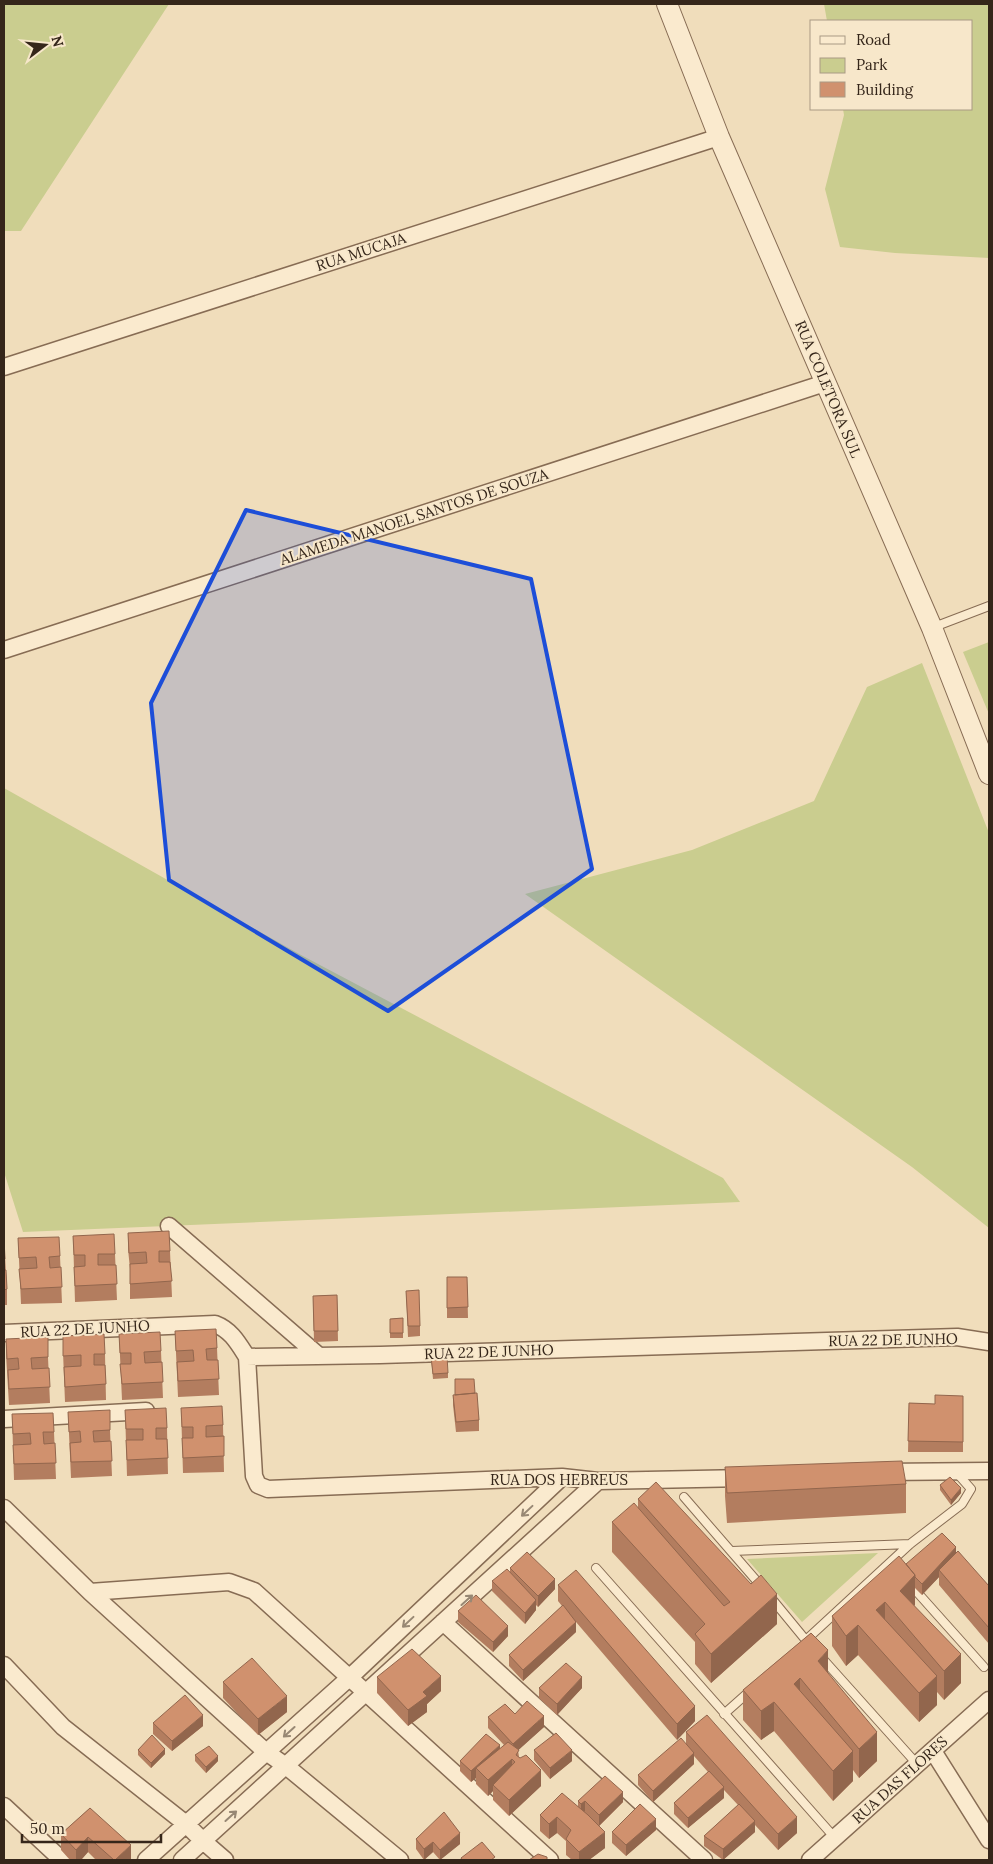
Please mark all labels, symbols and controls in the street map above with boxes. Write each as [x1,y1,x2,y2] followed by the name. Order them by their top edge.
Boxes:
[20,20,70,70] north arrow
[810,20,973,110] legend
[856,30,891,49] text: Road
[47,34,68,49] text: N
[856,55,887,74] text: Park
[856,80,914,99] text: Building
[313,228,409,275] street label: RUA MUCAJA
[791,317,866,461] street label: RUA COLETORA SUL
[276,464,551,569] street label: ALAMEDA MANOEL SANTOS DE SOUZA
[20,1316,150,1341] street label: RUA 22 DE JUNHO
[828,1329,958,1350] street label: RUA 22 DE JUNHO
[424,1340,554,1363] street label: RUA 22 DE JUNHO
[490,1470,628,1489] street label: RUA DOS HEBREUS
[520,1505,533,1517] one-way arrow
[461,1594,474,1606] one-way arrow
[402,1616,415,1628] one-way arrow
[282,1726,295,1738] one-way arrow
[848,1732,951,1828] street label: RUA DAS FLORES
[224,1810,237,1822] one-way arrow
[22,1812,161,1844] scale bar
[30,1819,65,1838] text: 50 m

